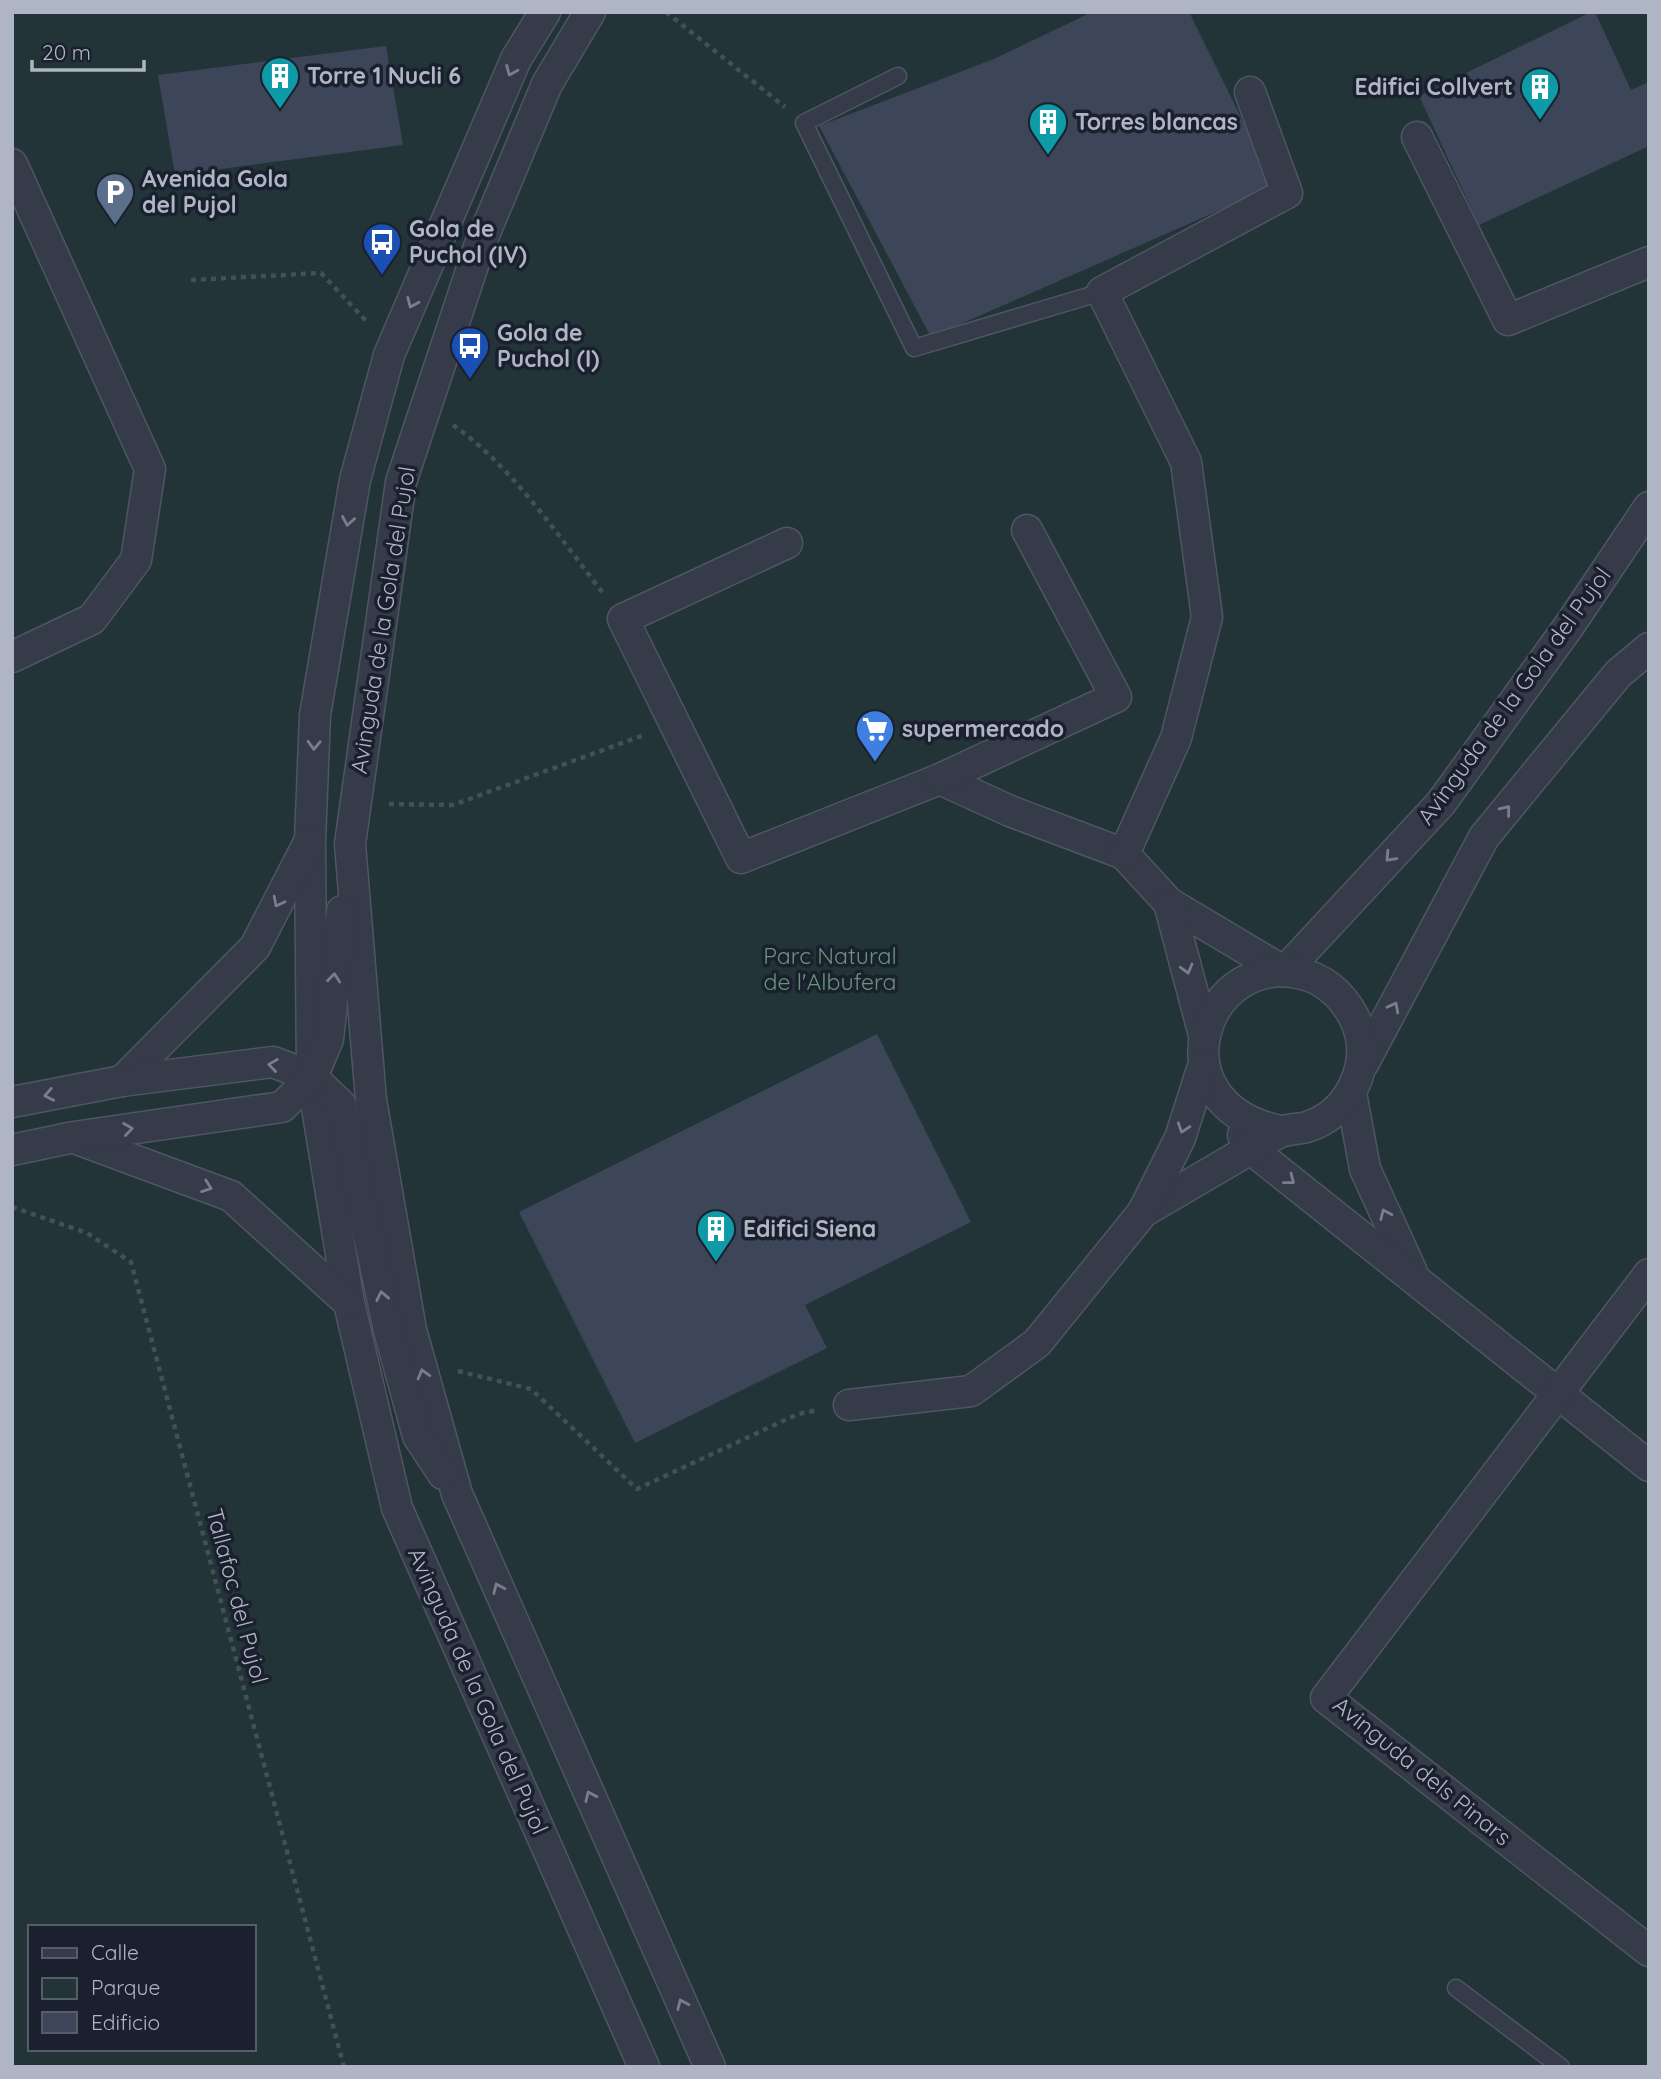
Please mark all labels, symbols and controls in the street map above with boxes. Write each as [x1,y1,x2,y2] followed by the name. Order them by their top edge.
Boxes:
[32,28,144,72] scale bar
[42,39,91,65] text: 20 m
[259,55,301,110] building icon: Torre 1 Nucli 6
[307,61,461,90] place label: Torre 1 Nucli 6
[505,64,519,77] one-way arrow
[1519,66,1561,121] building icon: Edifici Collvert
[1354,72,1513,101] place label: Edifici Collvert
[1027,101,1069,156] building icon: Torres blancas
[1075,107,1238,136] place label: Torres blancas
[142,164,288,219] place label: Avenida Gola del Pujol
[94,171,136,226] parking icon: Avenida Gola del Pujol
[409,214,527,269] place label: Gola de Puchol (IV)
[361,221,403,276] bus stop icon: Gola de Puchol (IV)
[406,296,420,308] one-way arrow
[497,318,599,373] place label: Gola de Puchol (I)
[449,325,491,380] bus stop icon: Gola de Puchol (I)
[344,464,421,776] street label: Avinguda de la Gola del Pujol
[341,515,356,527] one-way arrow
[1411,561,1617,830] street label: Avinguda de la Gola del Pujol
[854,708,896,763] supermarket icon: supermercado
[902,714,1064,743] place label: supermercado
[306,740,321,751] one-way arrow
[1498,806,1510,819] one-way arrow
[1386,849,1399,862] one-way arrow
[273,894,287,907] one-way arrow
[763,941,897,996] park label: Parc Natural de l'Albufera
[1179,963,1193,975] one-way arrow
[327,972,342,984] one-way arrow
[1385,1002,1399,1014] one-way arrow
[268,1058,279,1073] one-way arrow
[43,1087,55,1102] one-way arrow
[122,1122,134,1137] one-way arrow
[1177,1122,1191,1134] one-way arrow
[1283,1171,1295,1184] one-way arrow
[200,1178,212,1192] one-way arrow
[695,1208,737,1263] building icon: Edifici Siena
[1379,1209,1393,1221] one-way arrow
[743,1214,876,1243] place label: Edifici Siena
[375,1290,390,1302] one-way arrow
[417,1368,432,1380] one-way arrow
[200,1505,275,1687] street label: Tallafoc del Pujol
[402,1543,555,1839] street label: Avinguda de la Gola del Pujol
[493,1583,507,1595] one-way arrow
[1327,1690,1517,1851] street label: Avinguda dels Pinars
[584,1791,598,1803] one-way arrow
[28,1925,256,2051] legend
[91,1939,139,1965] text: Calle
[91,1974,160,2000] text: Parque
[676,1999,690,2012] one-way arrow
[91,2009,160,2035] text: Edificio

